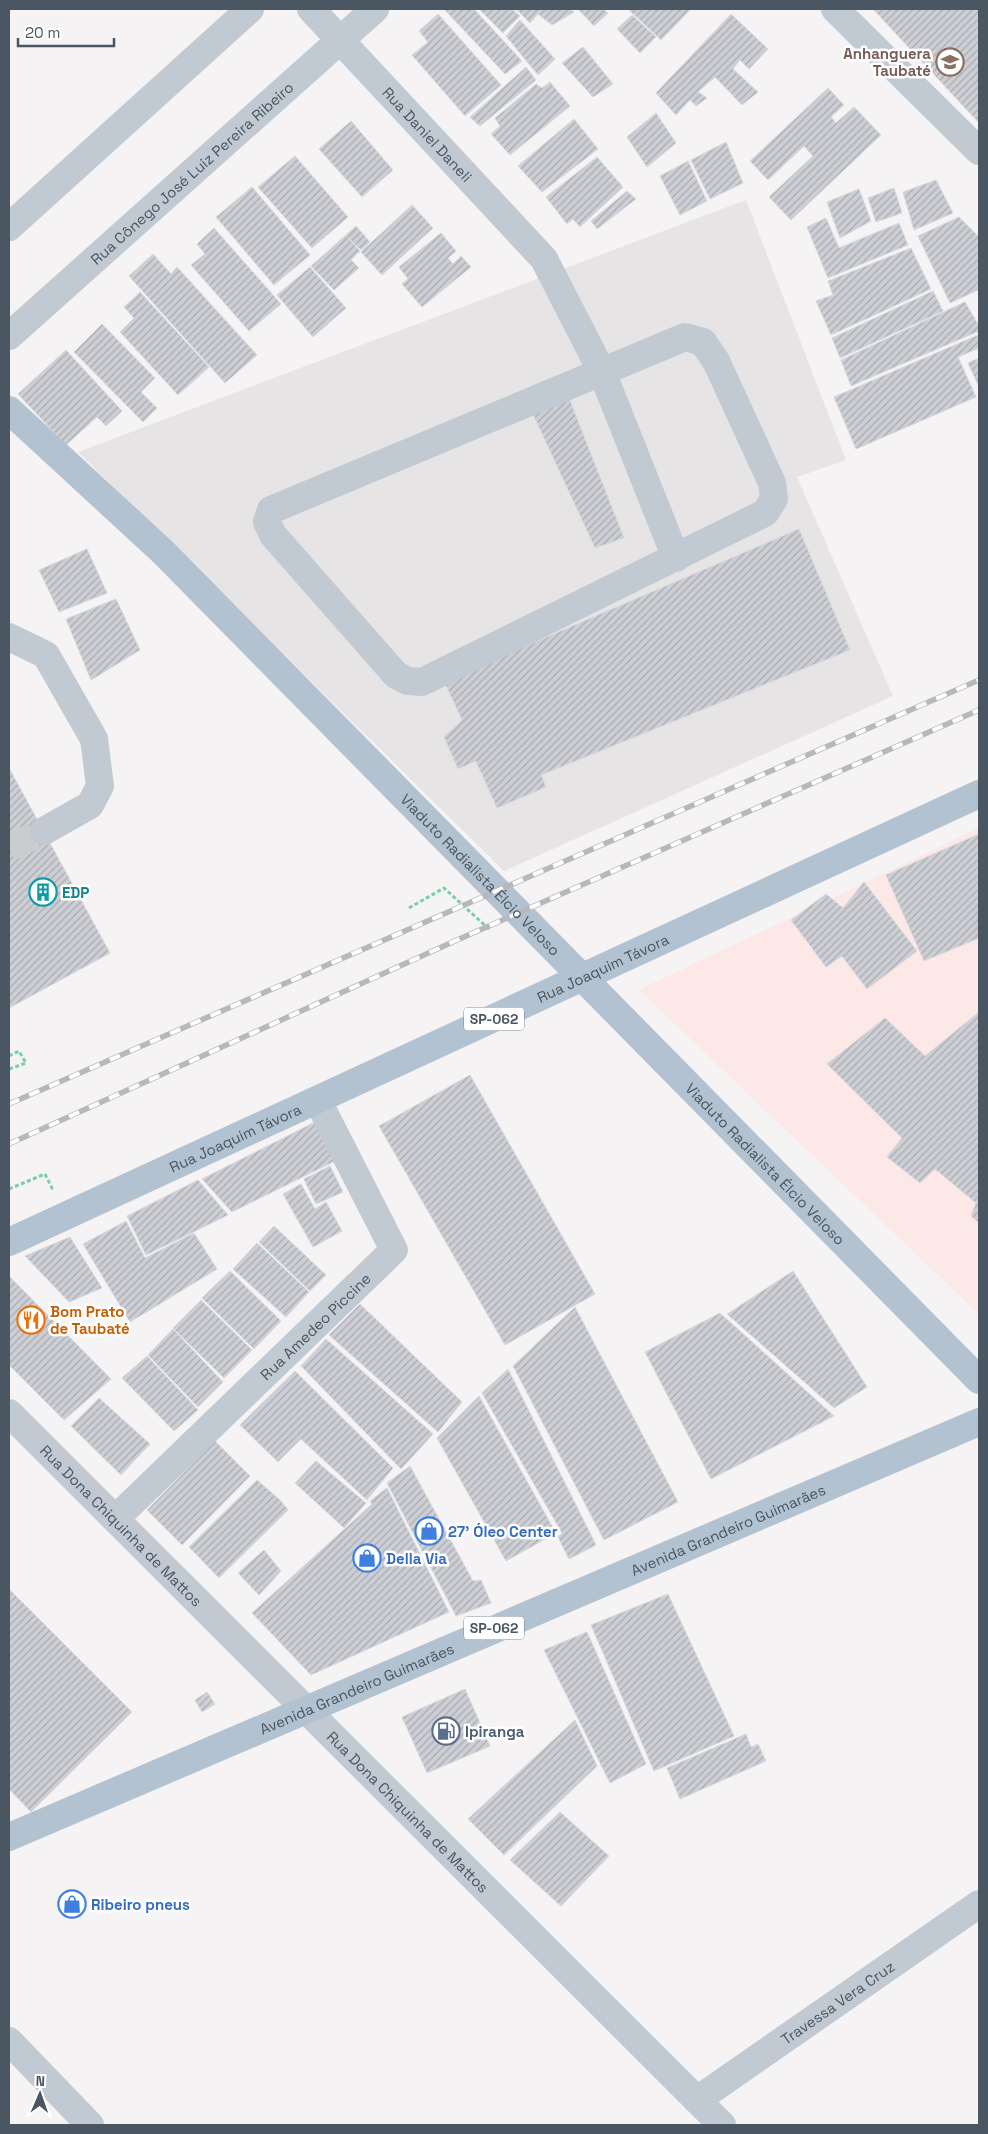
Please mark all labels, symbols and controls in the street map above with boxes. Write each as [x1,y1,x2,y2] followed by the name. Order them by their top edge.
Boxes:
[18,15,114,47] scale bar
[25,23,60,42] text: 20 m
[843,44,931,80] place label: Anhanguera Taubaté
[935,47,965,77] school or university icon: Anhanguera Taubaté
[86,77,297,268] street label: Rua Cônego José Luiz Pereira Ribeiro
[379,83,477,186] street label: Rua Daniel Daneli
[397,789,565,959] street label: Viaduto Radialista Élcio Veloso
[28,877,58,907] building icon: EDP
[62,883,89,902] place label: EDP
[534,929,672,1006] street label: Rua Joaquim Távora
[464,1008,524,1030] road number: SP-062
[682,1078,850,1248] street label: Viaduto Radialista Élcio Veloso
[166,1099,304,1176] street label: Rua Joaquim Távora
[256,1268,374,1384] street label: Rua Amedeo Piccine
[50,1302,130,1338] place label: Bom Prato de Taubaté
[16,1305,46,1335] restaurant icon: Bom Prato de Taubaté
[37,1441,206,1610] street label: Rua Dona Chiquinha de Mattos
[628,1479,828,1579] street label: Avenida Grandeiro Guimarães
[414,1516,444,1546] shop icon: 27' Óleo Center
[448,1522,558,1541] place label: 27' Óleo Center
[352,1543,382,1573] shop icon: Della Via
[386,1549,447,1568] place label: Della Via
[464,1616,524,1640] road number: SP-062
[256,1638,457,1738] street label: Avenida Grandeiro Guimarães
[431,1716,461,1746] fuel station icon: Ipiranga
[465,1722,525,1741] place label: Ipiranga
[323,1727,493,1896] street label: Rua Dona Chiquinha de Mattos
[57,1889,87,1919] shop icon: Ribeiro pneus
[91,1895,190,1914] place label: Ribeiro pneus
[777,1956,898,2048] street label: Travessa Vera Cruz
[15,2069,65,2119] north arrow
[35,2072,45,2090] text: N

